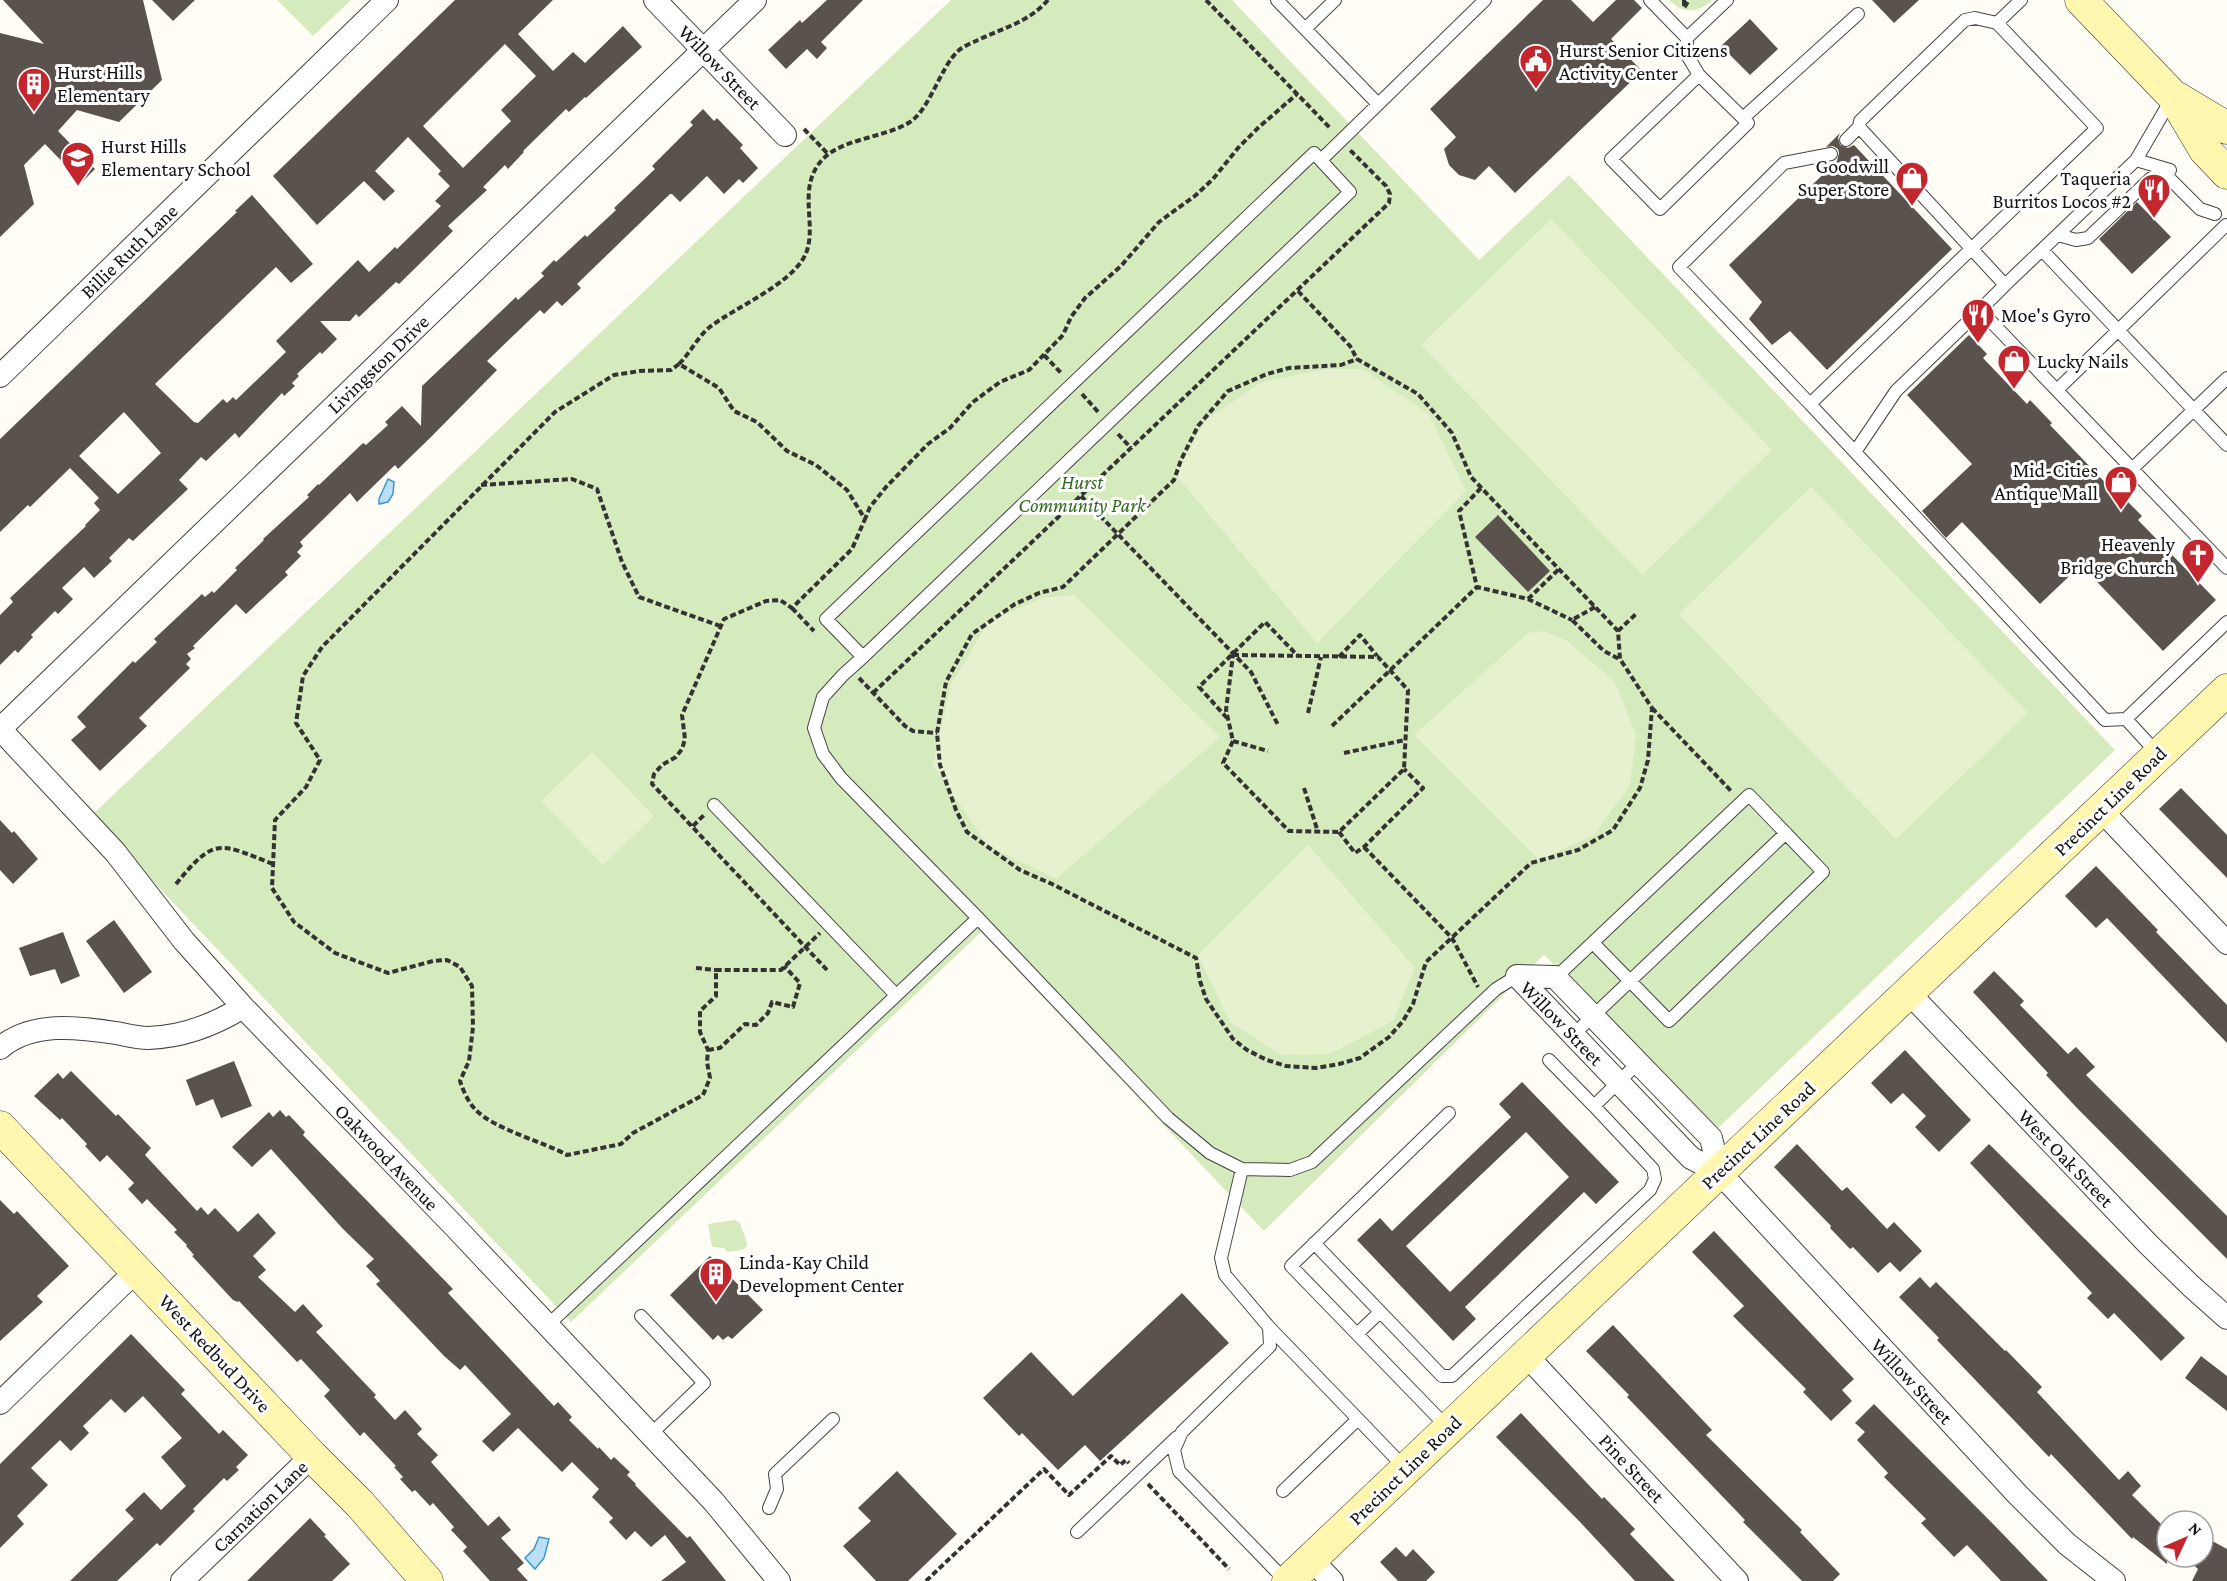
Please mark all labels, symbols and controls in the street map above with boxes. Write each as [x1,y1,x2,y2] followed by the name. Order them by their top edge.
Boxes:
[674,20,766,114] street label: Willow Street
[1559,39,1728,85] place label: Hurst Senior Citizens Activity Center
[1518,43,1554,90] public building icon: Hurst Senior Citizens Activity Center
[57,61,150,107] place label: Hurst Hills Elementary
[16,66,52,113] building icon: Hurst Hills Elementary
[101,135,251,181] place label: Hurst Hills Elementary School
[60,140,96,187] school or university icon: Hurst Hills Elementary School
[1798,155,1889,201] place label: Goodwill Super Store
[1894,160,1930,207] shop icon: Goodwill Super Store
[1993,167,2131,212] place label: Taqueria Burritos Locos #2
[2136,172,2172,219] restaurant icon: Taqueria Burritos Locos #2
[76,199,182,303] street label: Billie Ruth Lane
[1960,297,1996,344] restaurant icon: Moe's Gyro
[2001,304,2091,327] place label: Moe's Gyro
[323,310,434,419] street label: Livingston Drive
[1996,343,2032,390] shop icon: Lucky Nails
[2037,350,2129,373] place label: Lucky Nails
[1994,459,2098,505] place label: Mid-Cities Antique Mall
[2103,464,2139,511] shop icon: Mid-Cities Antique Mall
[1018,471,1147,517] park label: Hurst Community Park
[2060,533,2176,579] place label: Heavenly Bridge Church
[2180,537,2216,584] church icon: Heavenly Bridge Church
[2049,742,2171,860] street label: Precinct Line Road
[1516,976,1608,1070] street label: Willow Street
[1697,1076,1820,1193] street label: Precinct Line Road
[331,1099,443,1215] street label: Oakwood Avenue
[2014,1105,2118,1212] street label: West Oak Street
[739,1251,904,1297] place label: Linda-Kay Child Development Center
[698,1256,734,1303] building icon: Linda-Kay Child Development Center
[155,1289,275,1417] street label: West Redbud Drive
[1867,1334,1957,1429] street label: Willow Street
[1344,1411,1466,1529] street label: Precinct Line Road
[1595,1429,1669,1507] street label: Pine Street
[208,1455,312,1557] street label: Carnation Lane
[2155,1509,2215,1569] north arrow
[2186,1519,2205,1539] text: N

